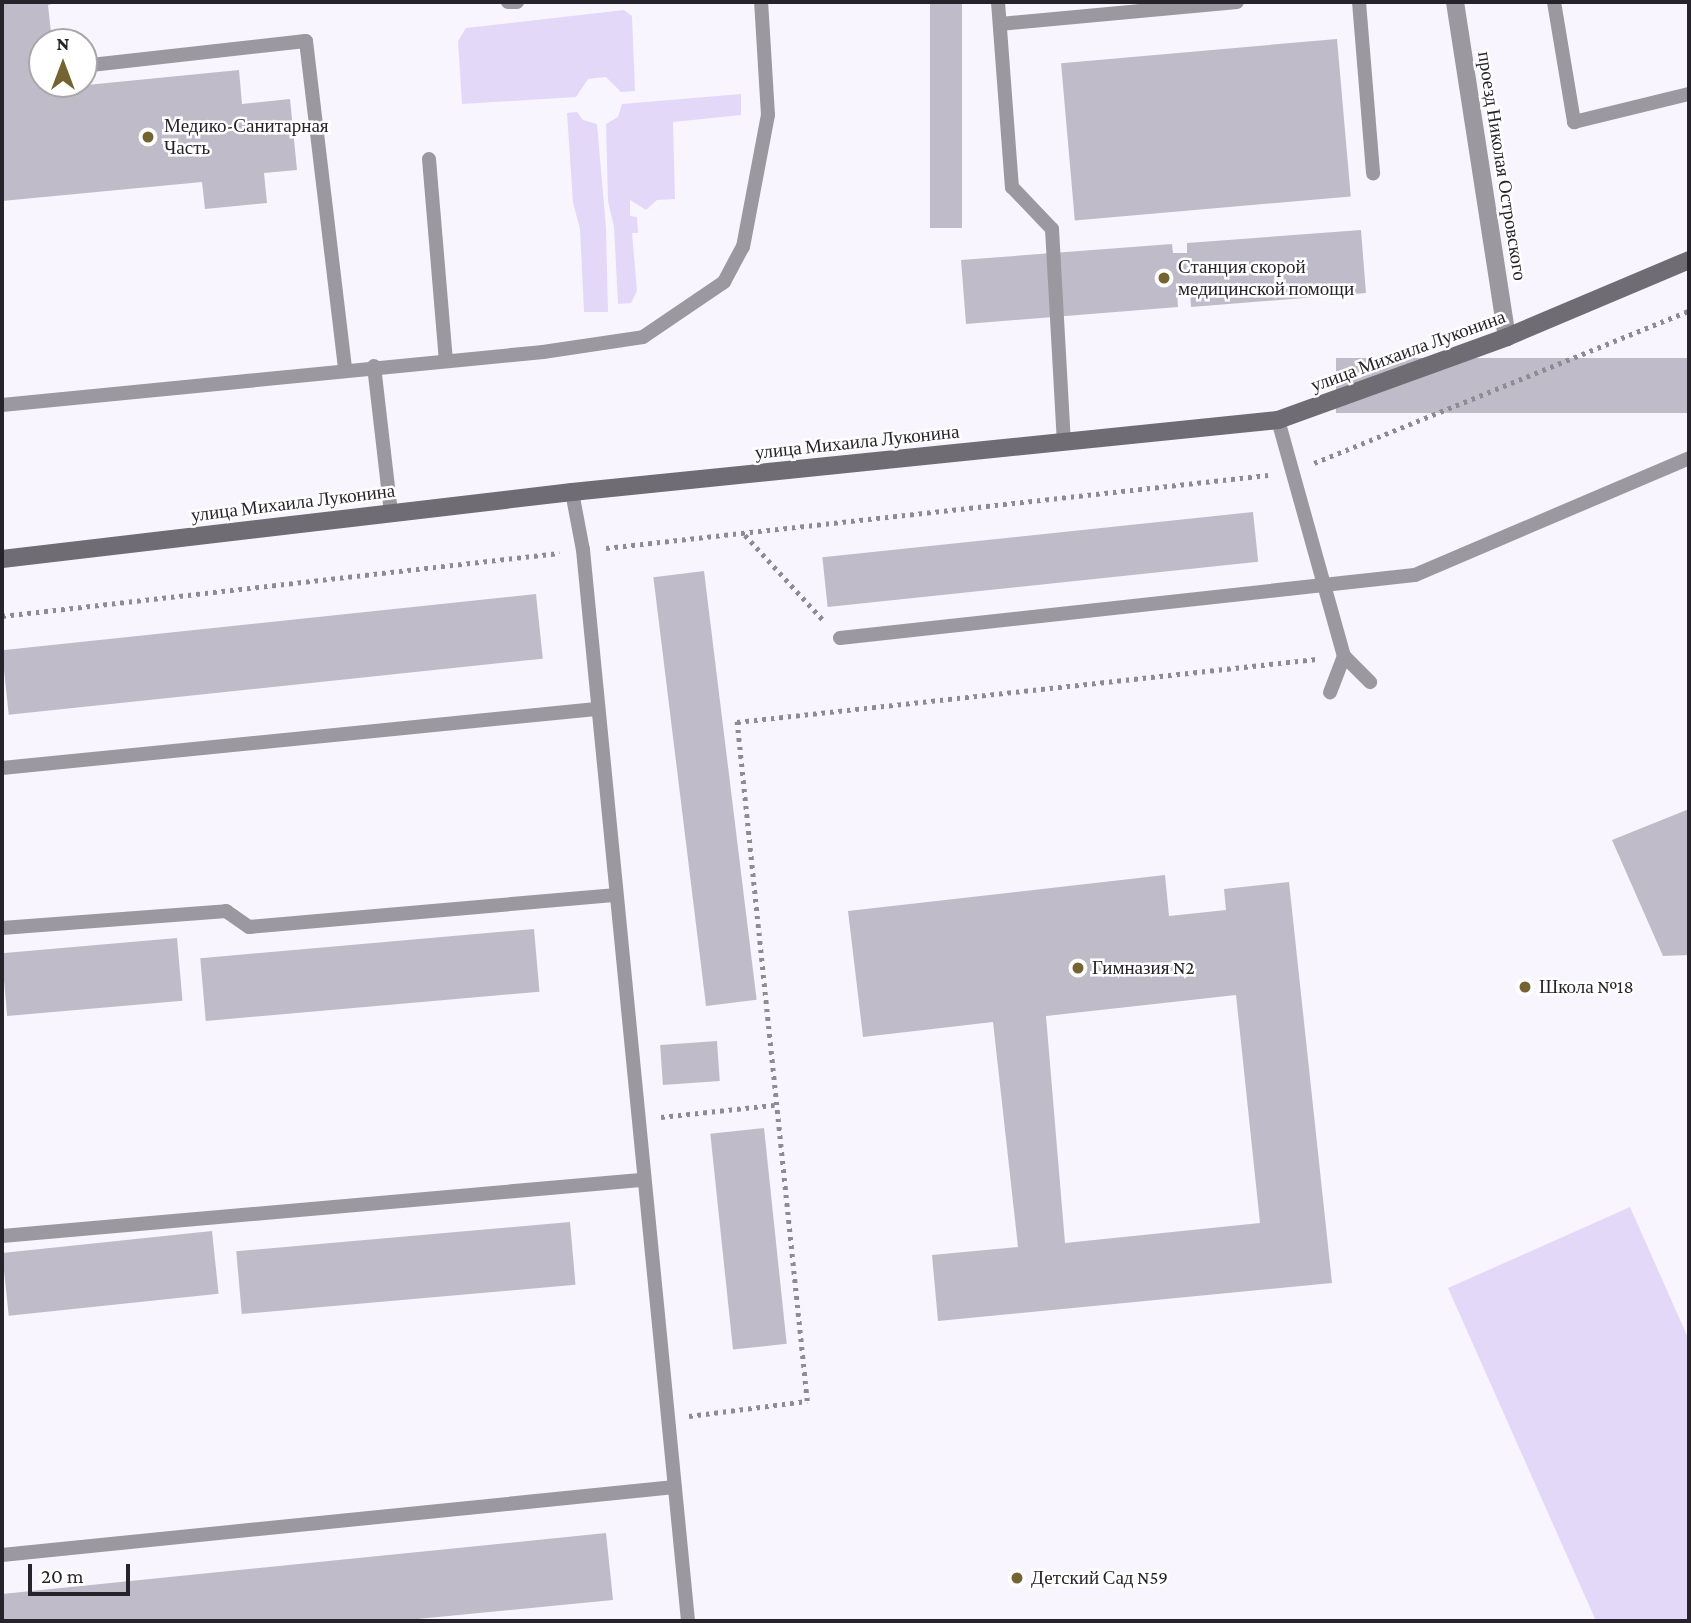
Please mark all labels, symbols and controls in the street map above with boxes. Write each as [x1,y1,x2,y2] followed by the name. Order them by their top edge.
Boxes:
[28,28,98,98] north arrow
[57,33,69,54] text: N
[1473,50,1531,282] street label: проезд Николая Островского
[164,115,329,159] place label: Медико-Санитарная Часть
[138,127,158,147] marker: Медико-Санитарная Часть
[1178,256,1354,300] place label: Станция скорой медицинской помощи
[1156,270,1172,286] marker: Станция скорой медицинской помощи
[1308,305,1508,397] street label: улица Михаила Луконина
[754,420,960,464] street label: улица Михаила Луконина
[190,479,396,527] street label: улица Михаила Луконина
[1092,957,1195,979] place label: Гимназия N2
[1070,960,1086,976] marker: Гимназия N2
[1539,976,1634,998] place label: Школа №18
[1517,979,1533,995] marker: Школа №18
[32,1550,133,1594] scale bar
[41,1564,84,1588] text: 20 m
[1031,1567,1168,1589] place label: Детский Сад N59
[1009,1570,1025,1586] marker: Детский Сад N59

